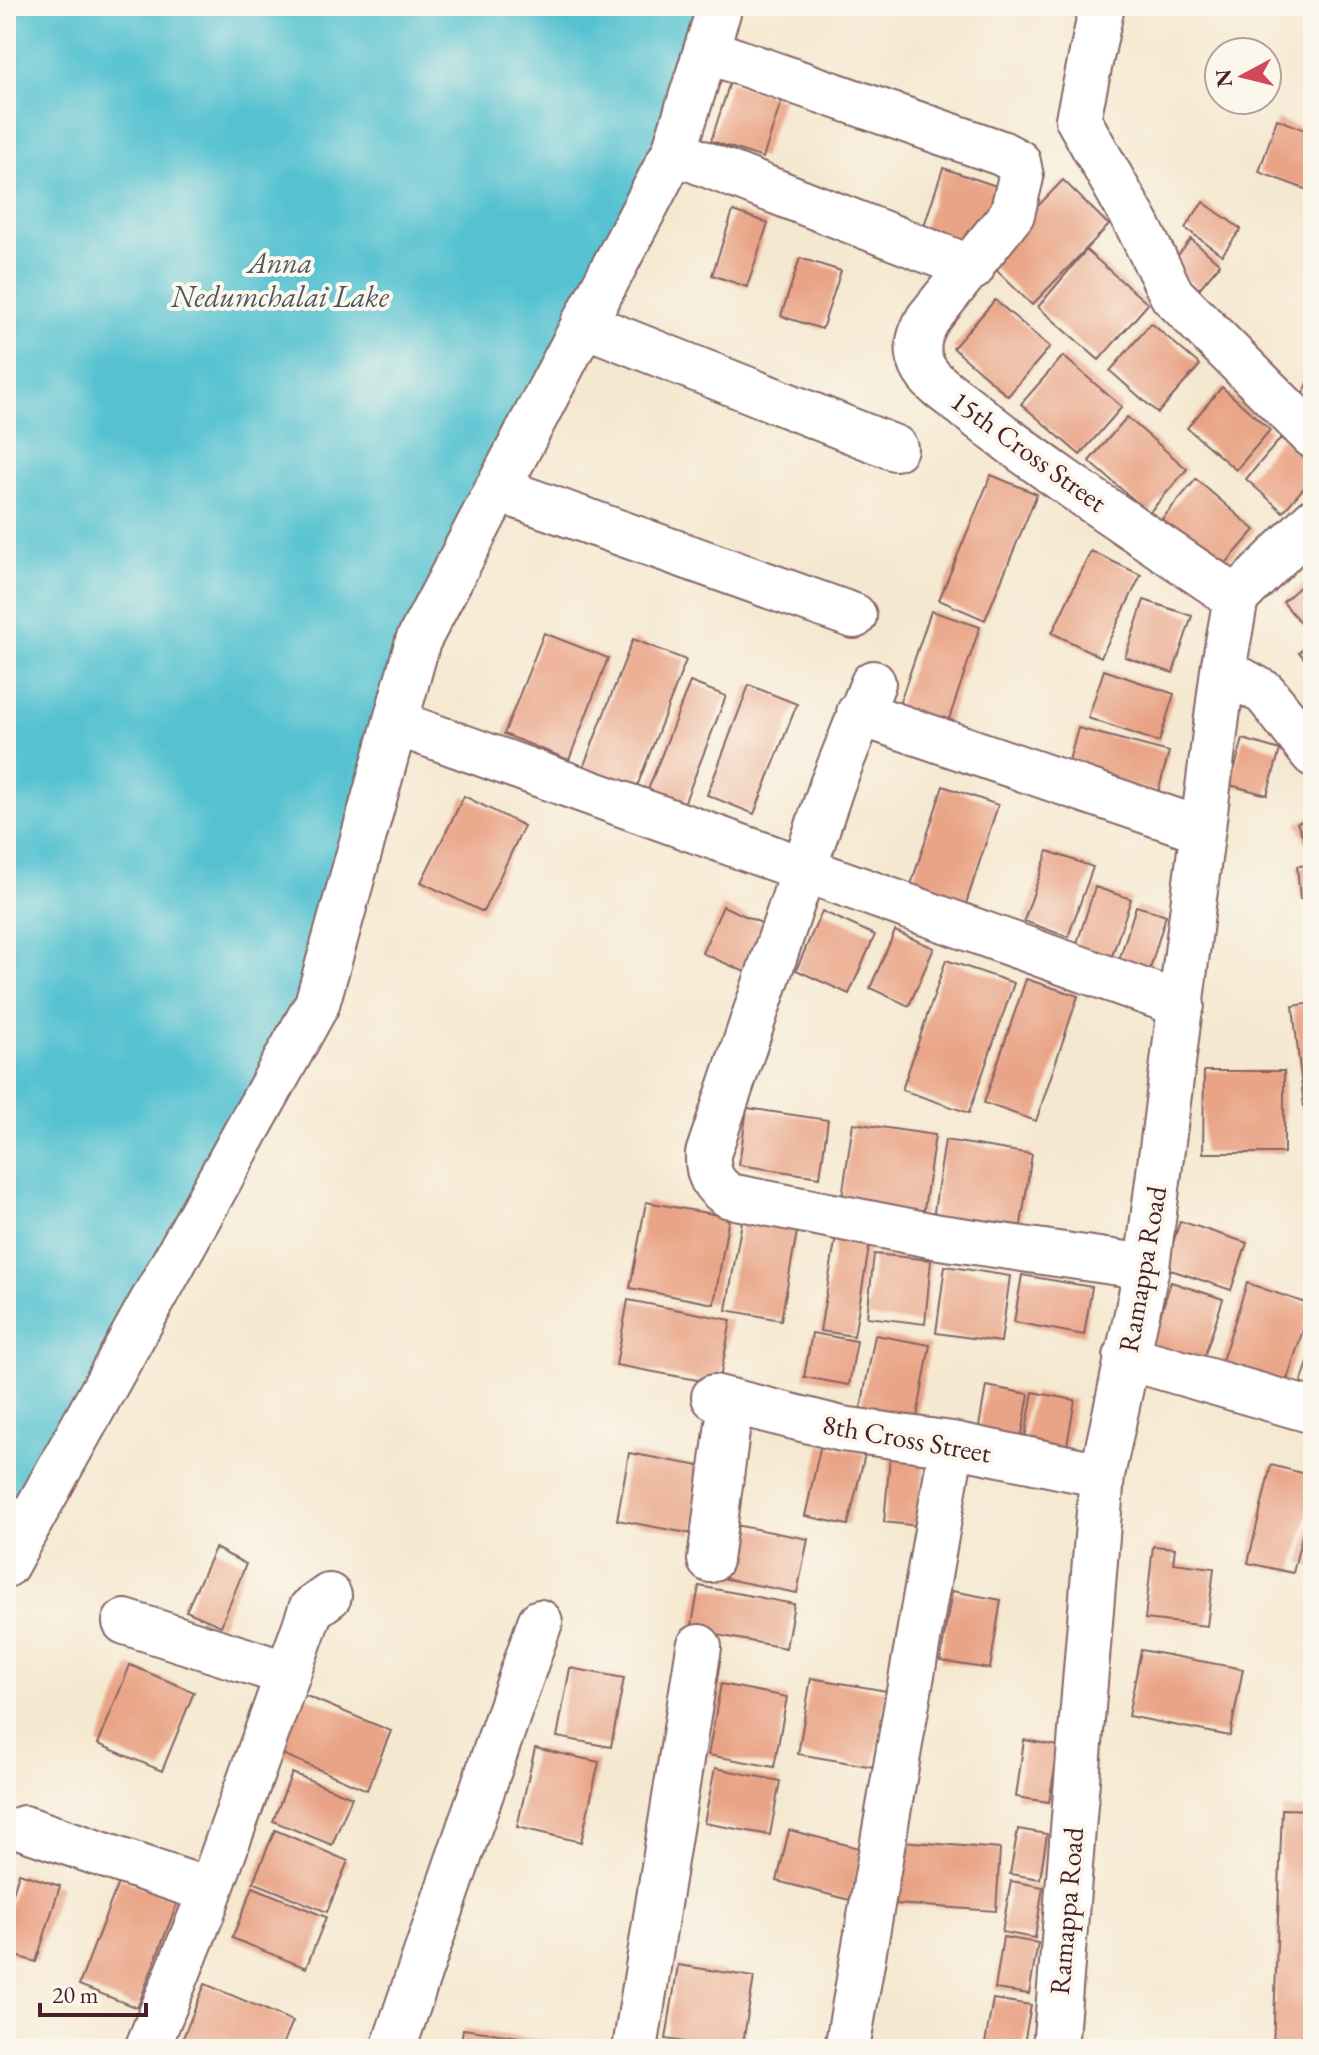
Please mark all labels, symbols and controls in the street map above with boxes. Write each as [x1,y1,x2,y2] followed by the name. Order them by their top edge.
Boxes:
[1203,36,1283,116] north arrow
[1208,68,1239,89] text: N
[170,243,390,316] water label: Anna Nedumchalai Lake
[944,382,1114,520] street label: 15th Cross Street
[1110,1182,1174,1355] street label: Ramappa Road
[820,1405,994,1471] street label: 8th Cross Street
[1041,1825,1091,1996] street label: Ramappa Road
[40,1967,146,2017] scale bar
[52,1979,99,2010] text: 20 m

